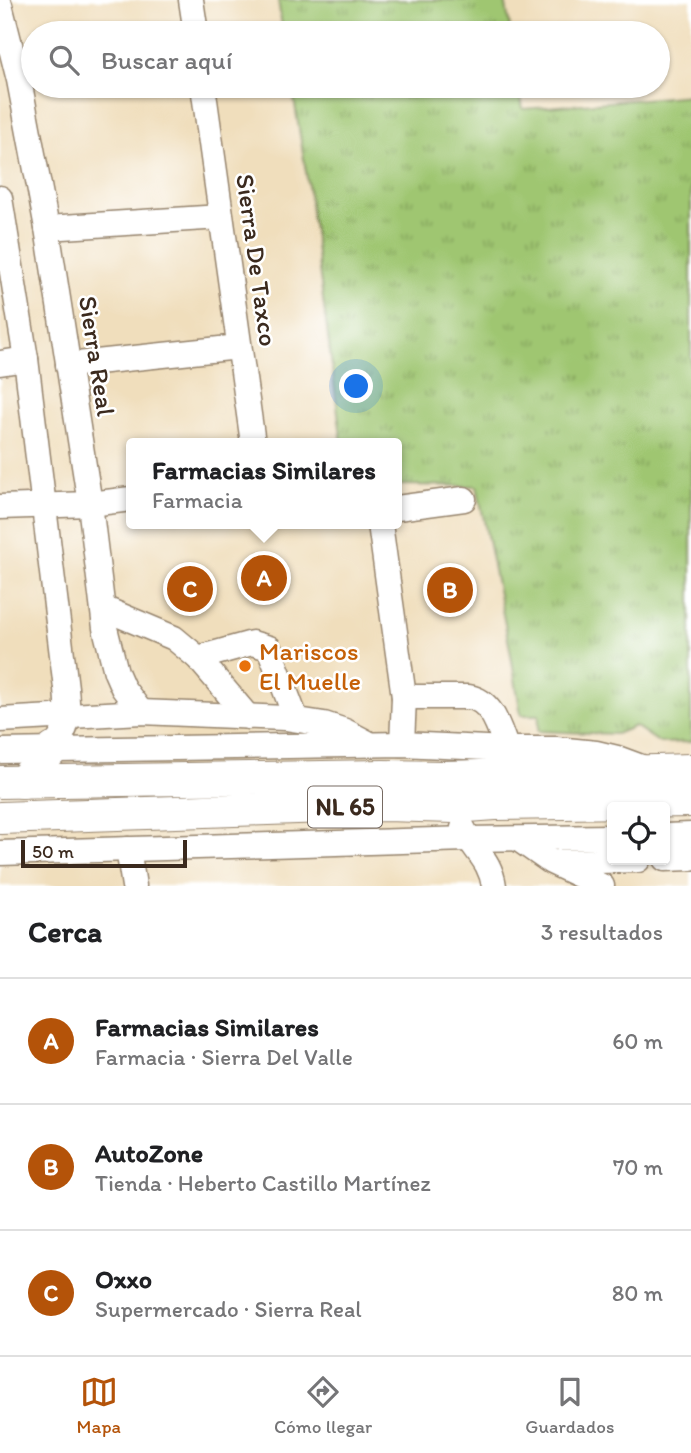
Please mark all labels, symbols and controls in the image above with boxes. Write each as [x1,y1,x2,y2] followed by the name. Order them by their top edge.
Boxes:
[21,21,670,98] search box
[45,41,83,79] icon: search
[101,44,232,76] text: Buscar aquí
[229,172,285,348] street label: Sierra De Taxco
[72,294,122,418] street label: Sierra Real
[339,369,373,403] your location
[126,438,402,529] popup
[152,454,376,486] text: Farmacias Similares
[152,486,243,514] text: Farmacia
[241,552,287,604] pin: A
[167,563,213,615] pin: C
[427,564,473,616] pin: B
[259,635,361,697] place label: Mariscos El Muelle
[237,658,253,674] marker: Mariscos El Muelle
[308,786,382,828] road number: NL 65
[607,802,670,865] map controls
[607,802,670,865] button: locate
[21,837,187,869] scale bar
[32,840,74,863] text: 50 m
[28,913,102,950] text: Cerca
[541,918,663,946] text: 3 resultados
[95,1011,319,1043] text: Farmacias Similares
[44,1027,58,1055] text: A
[612,1027,663,1055] text: 60 m
[95,1043,353,1071] text: Farmacia · Sierra Del Valle
[95,1137,203,1169] text: AutoZone
[44,1153,58,1181] text: B
[613,1153,663,1181] text: 70 m
[95,1169,431,1197] text: Tienda · Heberto Castillo Martínez
[95,1263,152,1295] text: Oxxo
[44,1279,58,1307] text: C
[612,1279,663,1307] text: 80 m
[95,1295,362,1323] text: Supermercado · Sierra Real
[77,1373,121,1438] tab: Mapa
[274,1373,372,1438] tab: Cómo llegar
[525,1373,614,1438] tab: Guardados

